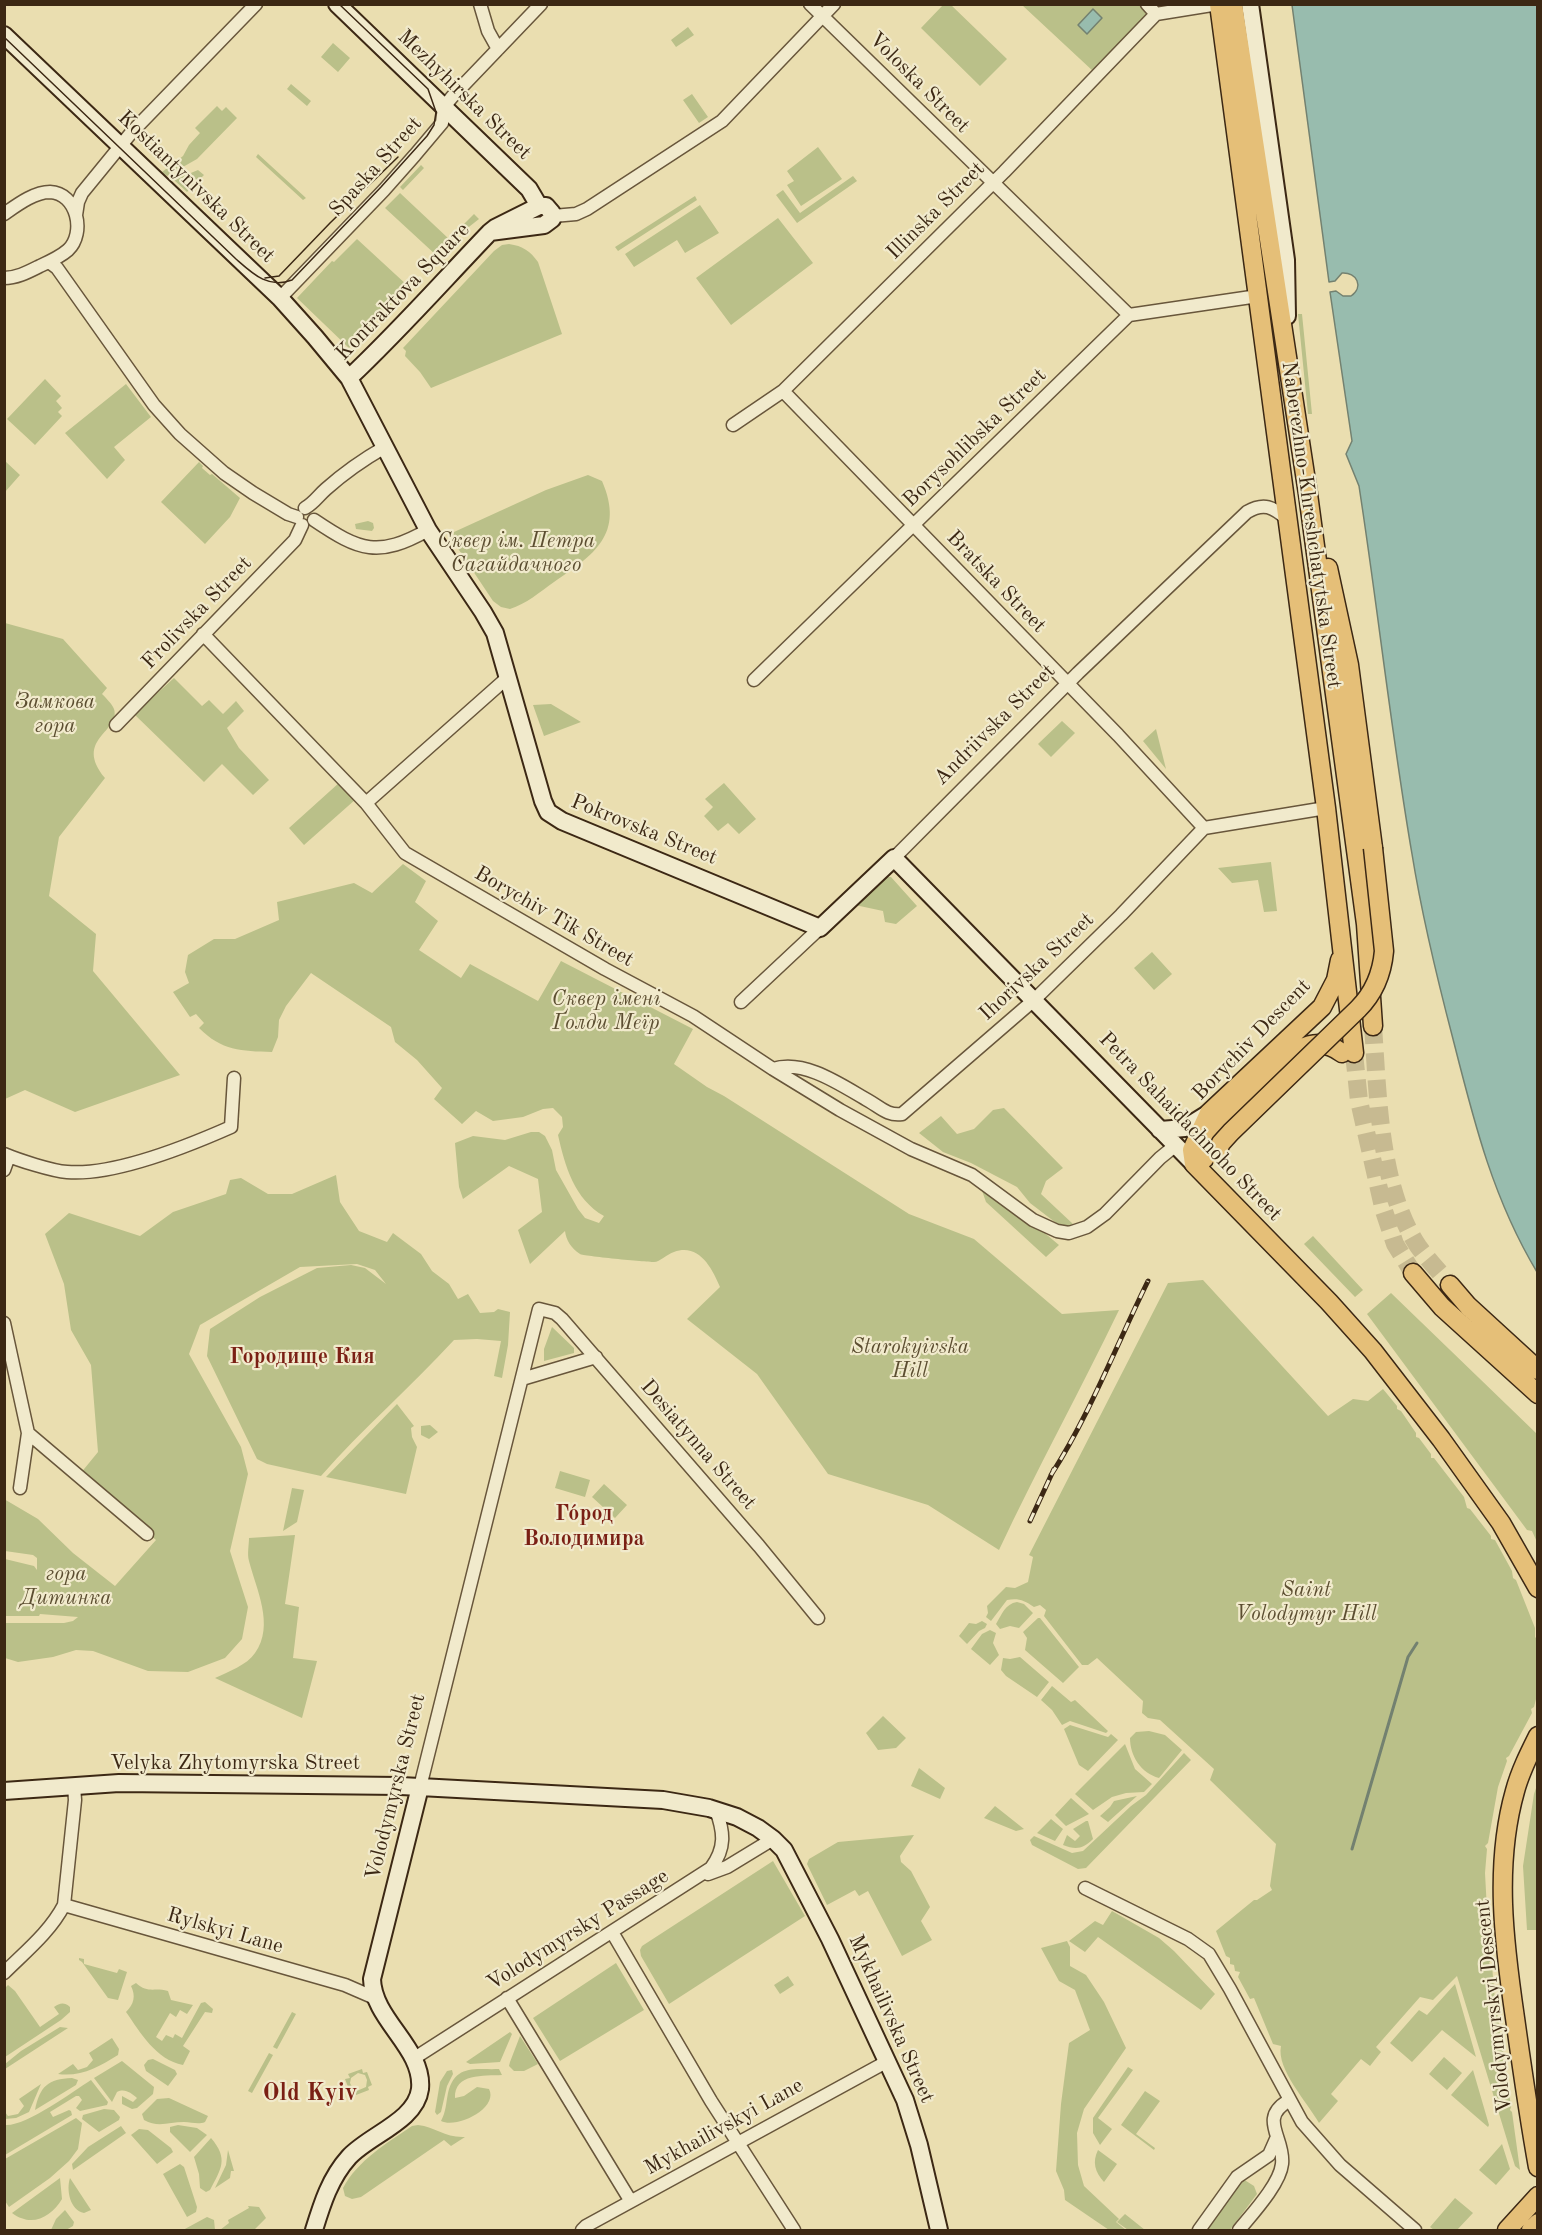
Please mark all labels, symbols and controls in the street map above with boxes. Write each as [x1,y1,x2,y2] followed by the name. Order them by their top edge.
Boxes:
[392,25,536,165] street label: Mezhyhirska Street
[863,27,975,139] street label: Voloska Street
[112,105,280,269] street label: Kostiantynivska Street
[324,112,428,222] street label: Spaska Street
[882,157,990,265] street label: Illinska Street
[331,218,475,366] street label: Kontraktova Square
[1276,360,1346,690] street label: Naberezhno-Khreshchatytska Street
[898,363,1052,513] street label: Borysohlibska Street
[941,525,1051,639] street label: Bratska Street
[437,528,595,578] park label: Сквер ім. Петра Сагайдачного
[137,551,257,675] street label: Frolivska Street
[929,659,1061,791] street label: Andriivska Street
[15,689,95,739] park label: Замкова гора
[567,789,721,871] street label: Pokrovska Street
[470,861,638,973] street label: Borychiv Tik Street
[974,908,1100,1026] street label: Ihorivska Street
[1188,974,1316,1106] street label: Borychiv Descent
[552,986,660,1036] park label: Сквер імені Ґолди Меїр
[1093,1027,1287,1227] street label: Petra Sahaidachnoho Street
[851,1334,969,1384] park label: Starokyivska Hill
[229,1344,375,1370] district label: Городище Кия
[635,1375,761,1515] street label: Desiatynna Street
[523,1501,645,1552] district label: Го́род Володимира
[20,1561,112,1611] park label: гора Дитинка
[1235,1577,1377,1627] park label: Saint Volodymyr Hill
[361,1691,431,1883] street label: Volodymyrska Street
[110,1750,360,1776] street label: Velyka Zhytomyrska Street
[482,1864,674,1996] street label: Volodymyrsky Passage
[1470,1898,1518,2114] street label: Volodymyrskyi Descent
[164,1902,286,1960] street label: Rylskyi Lane
[843,1931,939,2107] street label: Mykhailivska Street
[640,2073,808,2181] street label: Mykhailivskyi Lane
[263,2080,357,2108] district label: Old Kyiv

